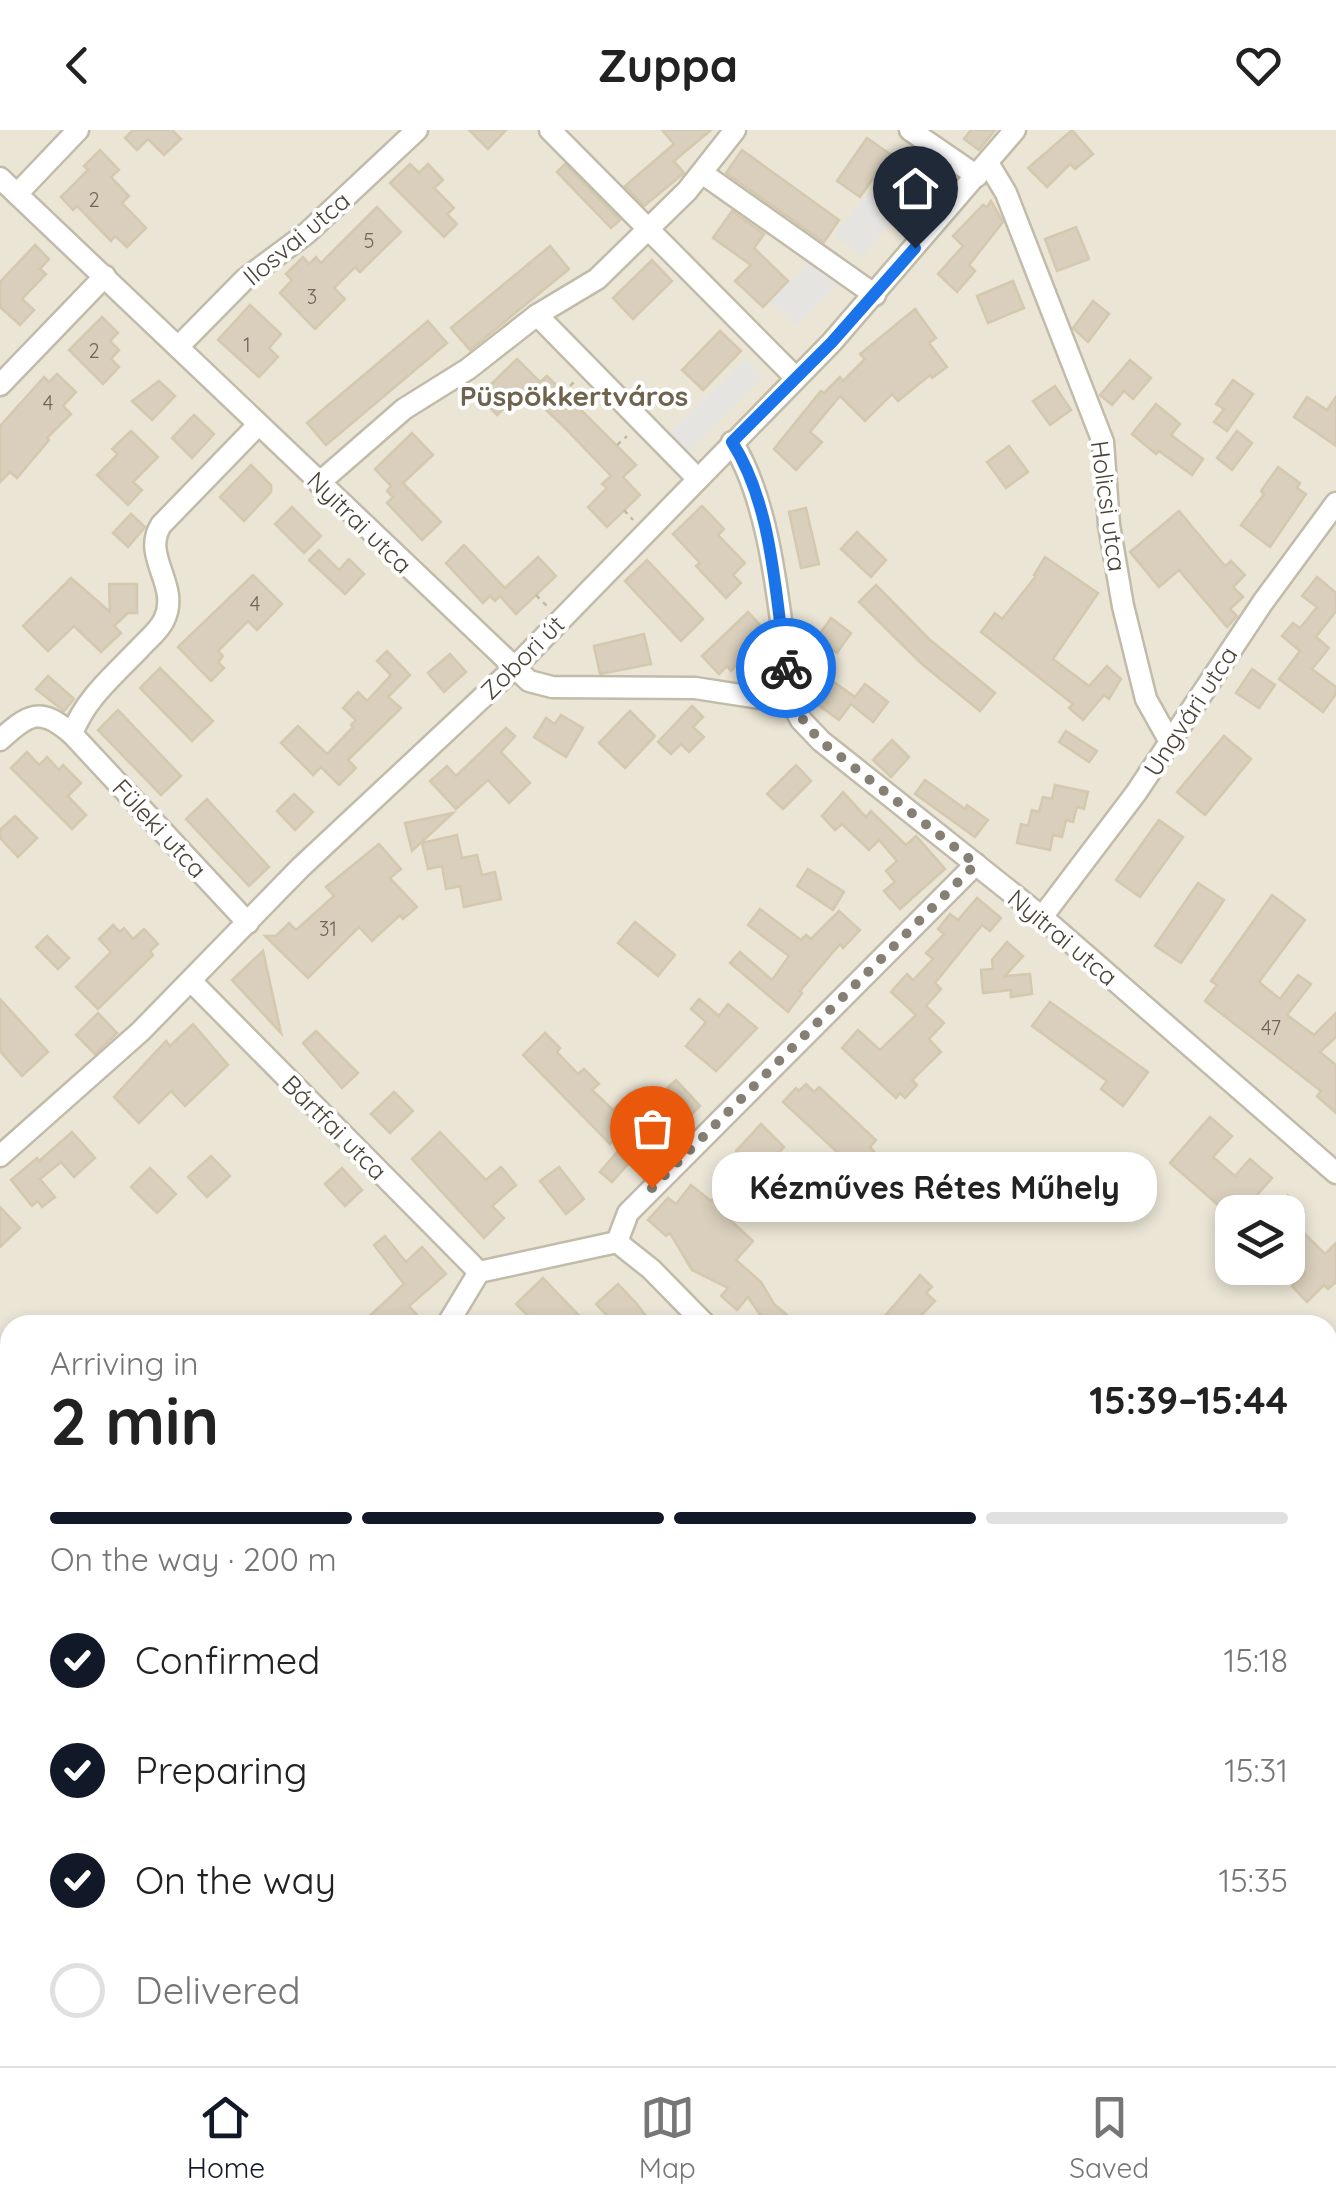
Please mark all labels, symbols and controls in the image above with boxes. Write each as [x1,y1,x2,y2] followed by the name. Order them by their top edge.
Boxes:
[598,37,738,93] text: Zuppa
[50,38,105,93] icon: back
[1231,38,1286,93] icon: heart
[873,146,958,249] pin
[888,161,943,216] icon: home
[236,184,356,292] street label: Ilosvai utca
[88,187,100,212] house number: 2
[364,228,374,253] house number: 5
[307,284,317,309] house number: 3
[243,332,251,357] house number: 1
[88,338,100,363] house number: 2
[460,378,688,413] district label: Püspökkertváros
[43,390,53,415] house number: 4
[1084,439,1134,573] street label: Holicsi utca
[301,464,419,580] street label: Nyitrai utca
[250,591,260,616] house number: 4
[474,609,570,705] street label: Zobori út
[736,618,836,718] courier
[1137,640,1243,782] street label: Ungvári utca
[759,641,814,696] icon: bike
[106,772,214,884] street label: Füleki utca
[1002,882,1124,992] street label: Nyitrai utca
[319,916,337,941] house number: 31
[1261,1015,1281,1040] house number: 47
[276,1068,394,1186] street label: Bártfai utca
[610,1086,695,1189] pin
[625,1101,680,1156] icon: bag
[712,1153,1157,1223] callout: Kézműves Rétes Műhely
[749,1167,1120,1207] text: Kézműves Rétes Műhely
[1215,1195,1305,1285] map controls
[1215,1195,1305,1285] button: layers
[50,1343,199,1383] text: Arriving in
[1089,1376,1288,1424] text: 15:39–15:44
[50,1380,219,1461] text: 2 min
[50,1539,337,1579] text: On the way · 200 m
[50,1633,105,1688] icon: check
[135,1636,320,1684] text: Confirmed
[1224,1640,1288,1680] text: 15:18
[50,1743,105,1798] icon: check
[135,1746,307,1794] text: Preparing
[1224,1750,1288,1790] text: 15:31
[50,1853,105,1908] icon: check
[135,1856,336,1904] text: On the way
[1219,1860,1288,1900] text: 15:35
[135,1966,301,2014] text: Delivered
[187,2090,265,2185] tab: Home
[639,2090,696,2185] tab: Map
[1069,2090,1149,2185] tab: Saved

